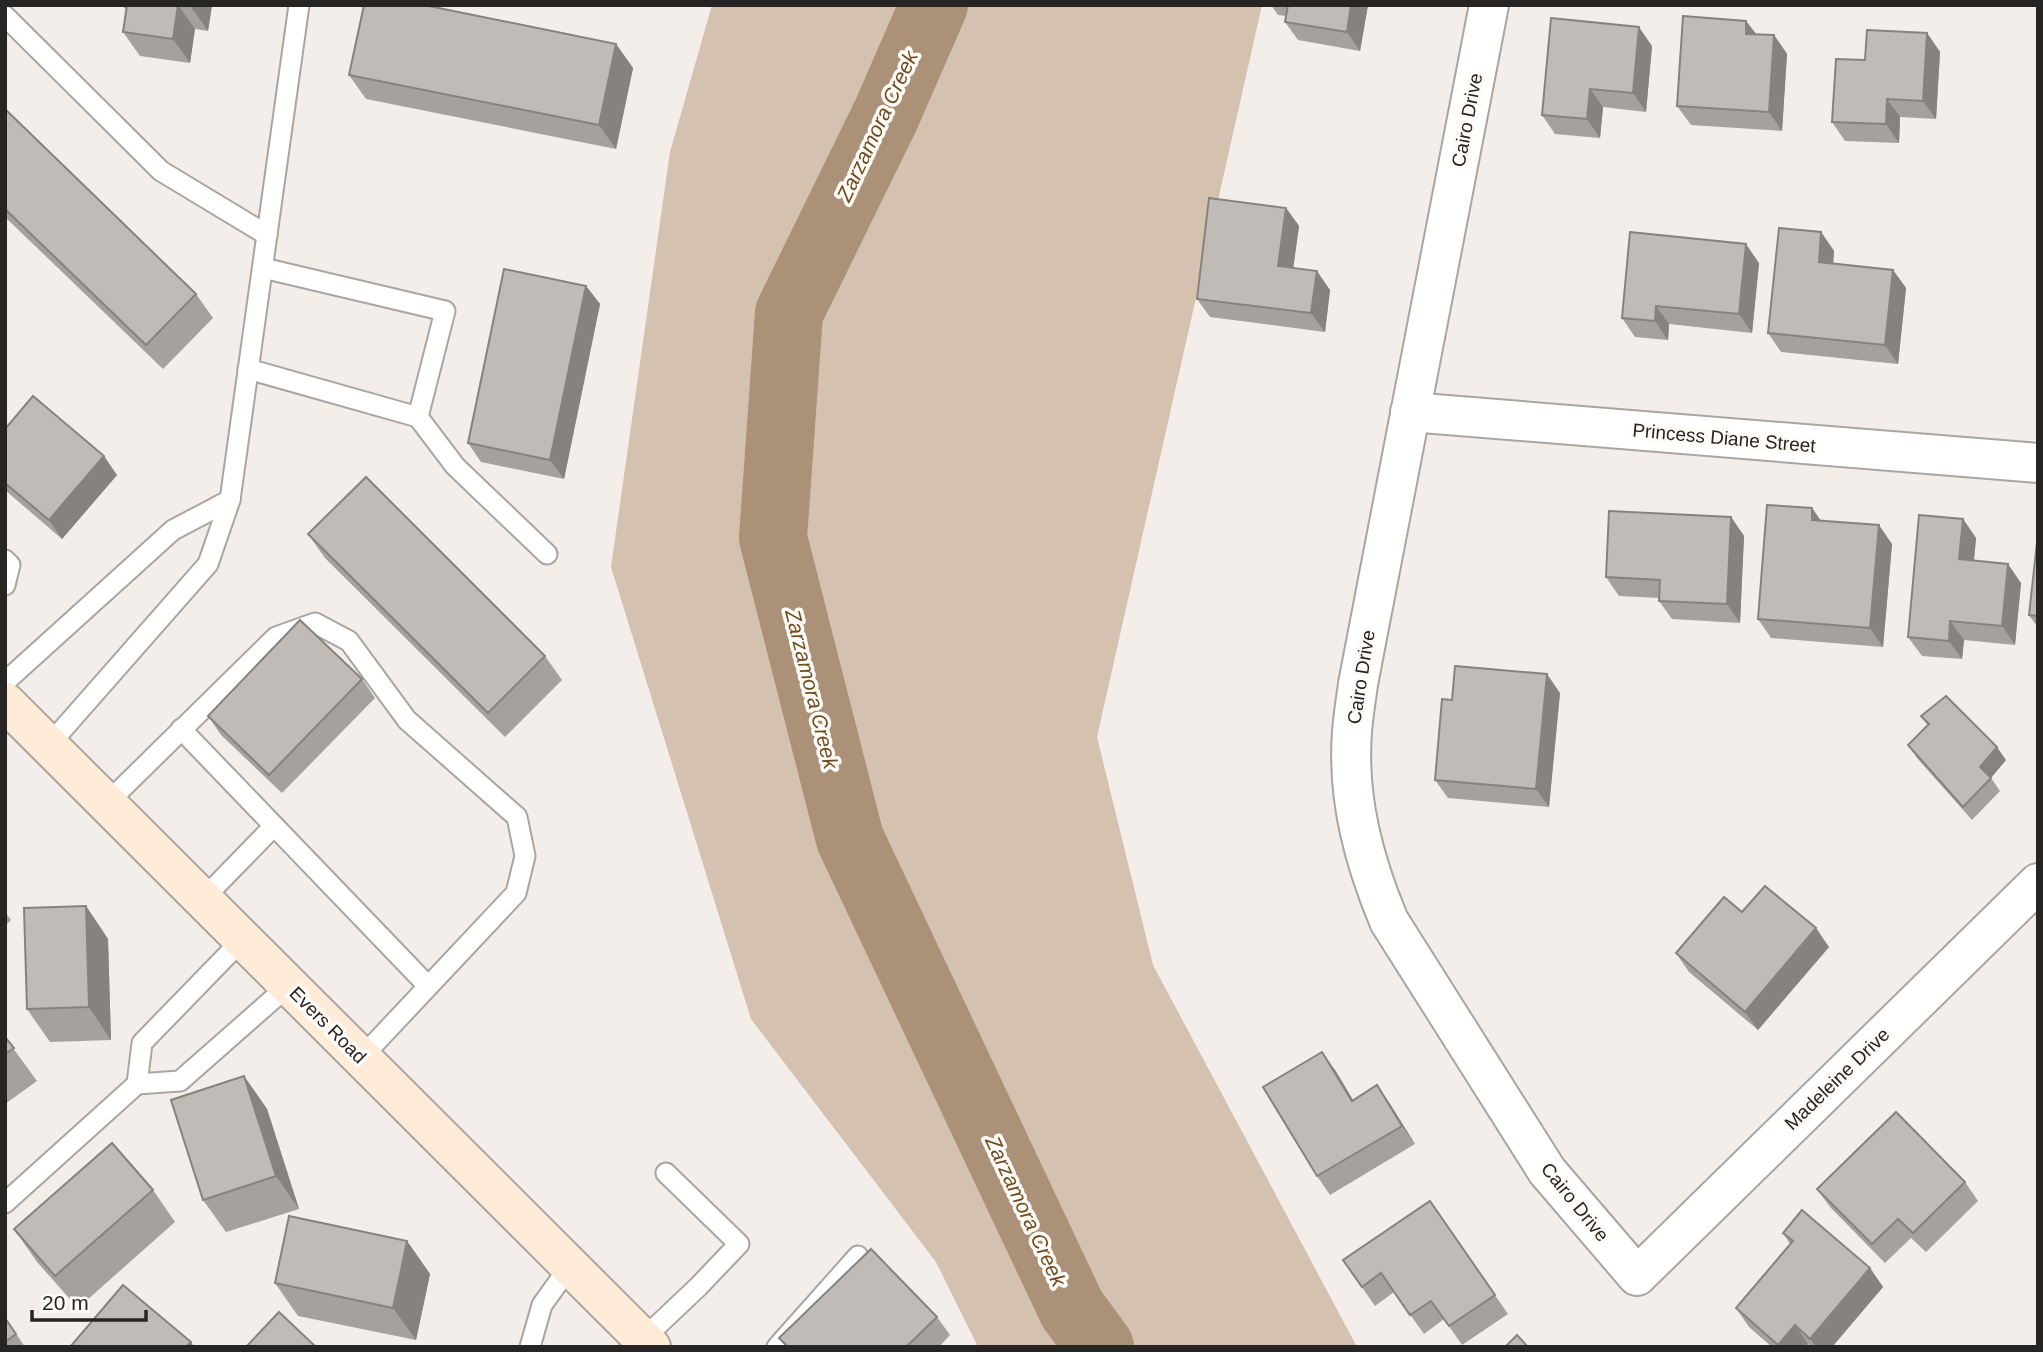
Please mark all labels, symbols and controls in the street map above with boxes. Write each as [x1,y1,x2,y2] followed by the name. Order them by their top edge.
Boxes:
[832,46,923,206] water label: Zarzamora Creek
[1448,71,1486,169] street label: Cairo Drive
[1632,420,1817,457] street label: Princess Diane Street
[781,606,843,772] water label: Zarzamora Creek
[1343,628,1379,726] street label: Cairo Drive
[285,982,371,1068] street label: Evers Road
[1780,1024,1894,1134] street label: Madeleine Drive
[981,1131,1072,1291] water label: Zarzamora Creek
[1537,1158,1613,1246] street label: Cairo Drive
[32,1278,145,1322] scale bar
[42,1291,89,1314] text: 20 m

